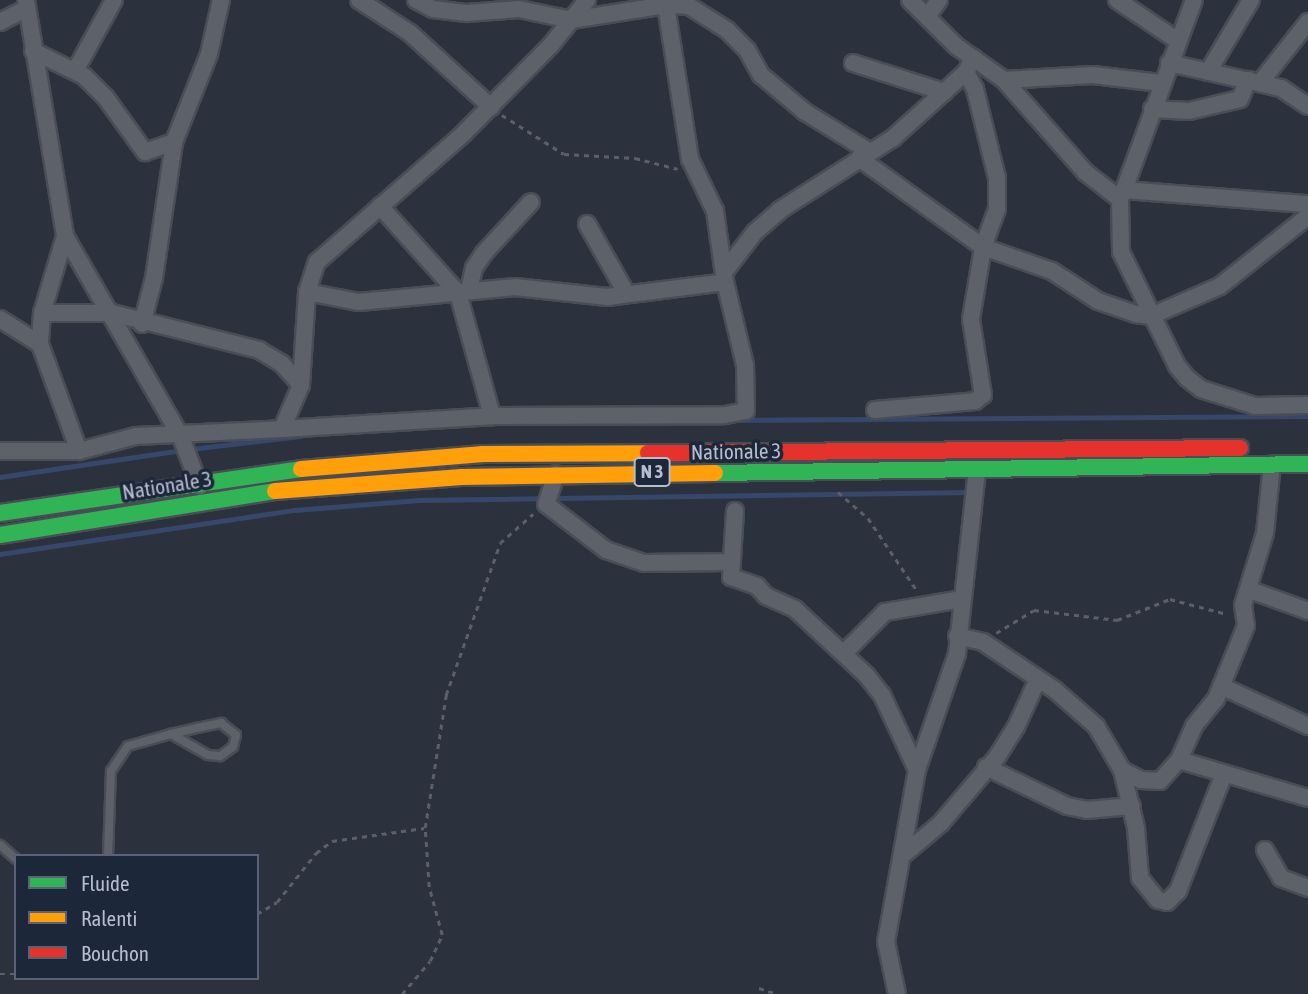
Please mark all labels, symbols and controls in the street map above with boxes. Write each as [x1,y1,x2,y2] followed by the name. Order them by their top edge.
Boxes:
[691,438,781,464] street label: Nationale 3
[633,457,671,488] road number: N 3
[120,465,214,505] street label: Nationale 3
[14,854,259,980] legend
[81,871,130,895] text: Fluide
[81,906,137,930] text: Ralenti
[81,941,149,965] text: Bouchon

